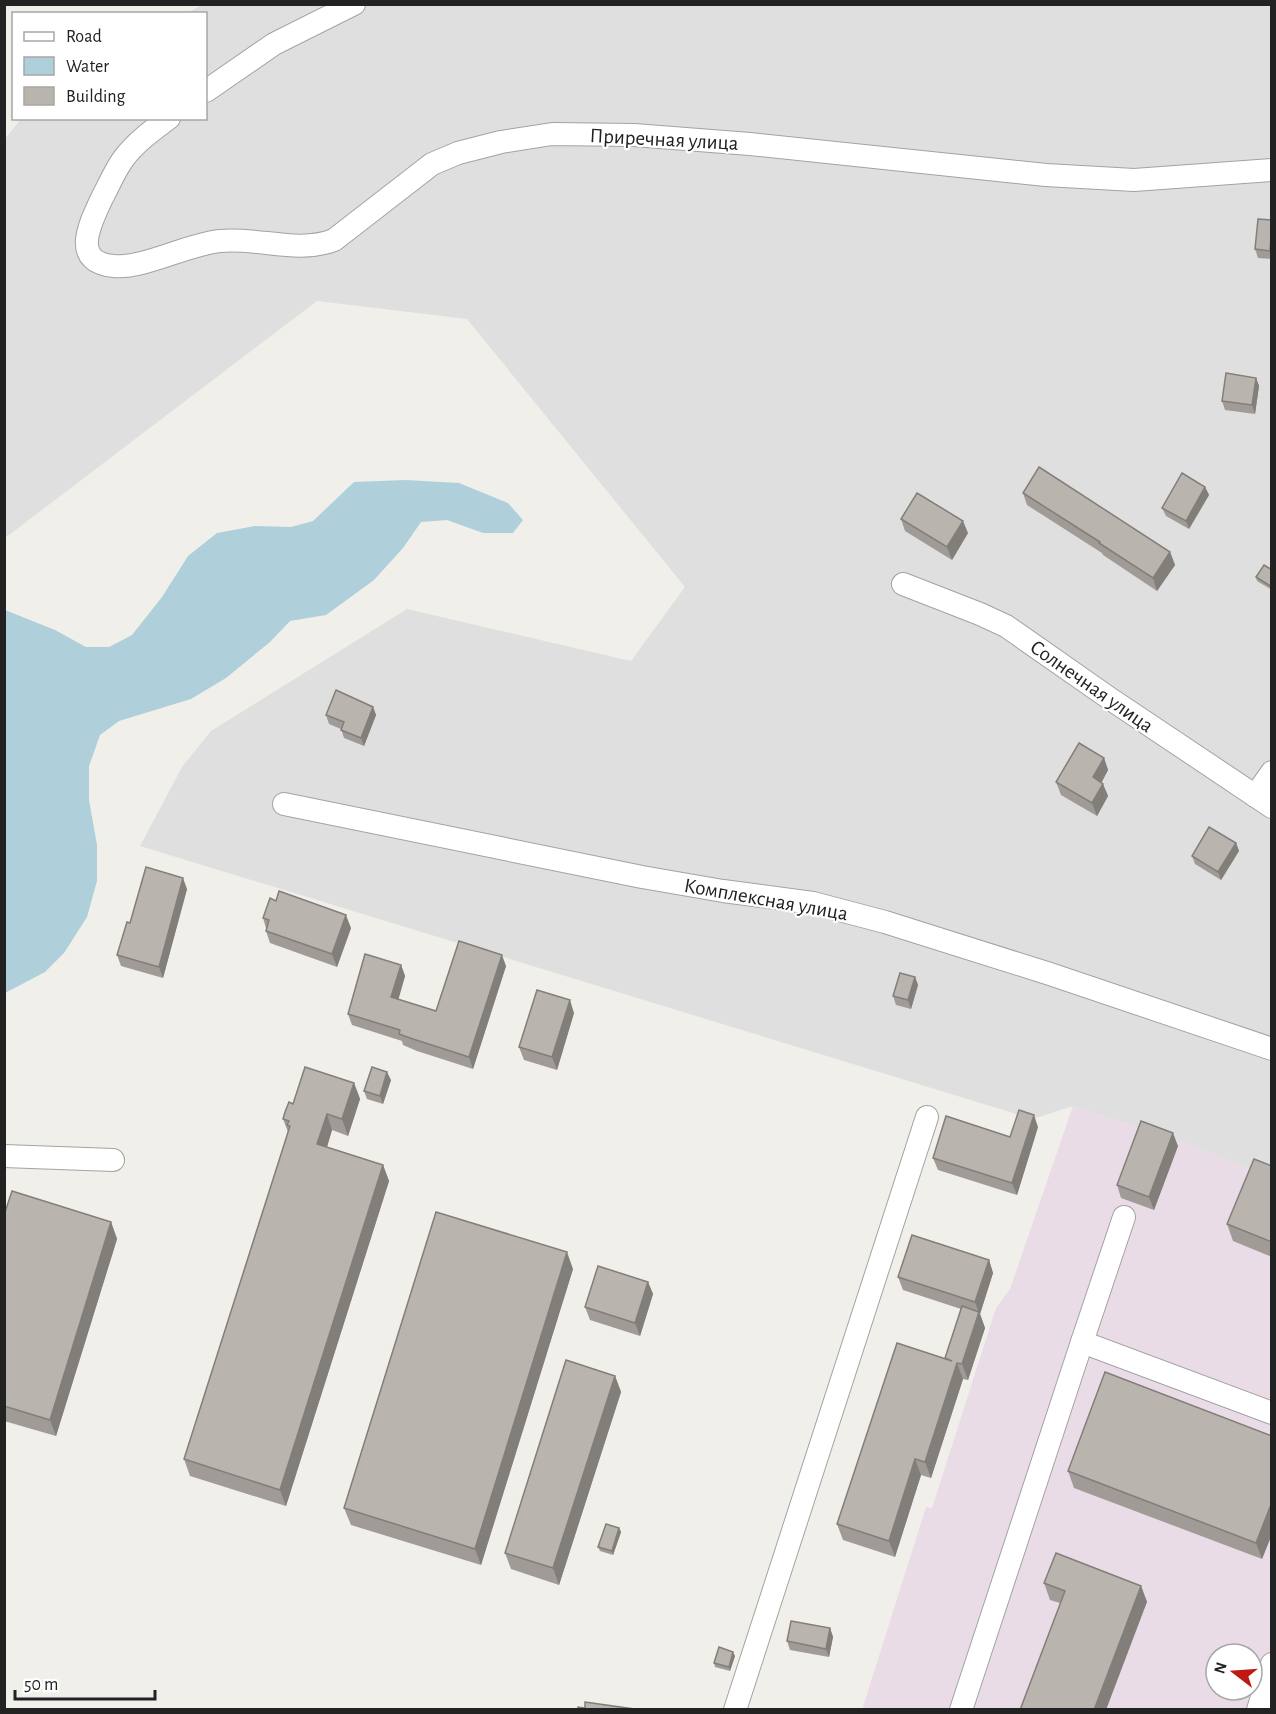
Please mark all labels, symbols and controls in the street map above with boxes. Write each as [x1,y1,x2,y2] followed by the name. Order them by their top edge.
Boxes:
[12,12,207,120] legend
[66,28,102,46] text: Road
[66,58,109,76] text: Water
[66,88,126,106] text: Building
[589,125,739,154] street label: Приречная улица
[1026,636,1158,737] street label: Солнечная улица
[682,875,850,924] street label: Комплексная улица
[1204,1642,1264,1702] north arrow
[1211,1660,1230,1676] text: N
[15,1663,154,1701] scale bar
[24,1676,58,1694] text: 50 m

